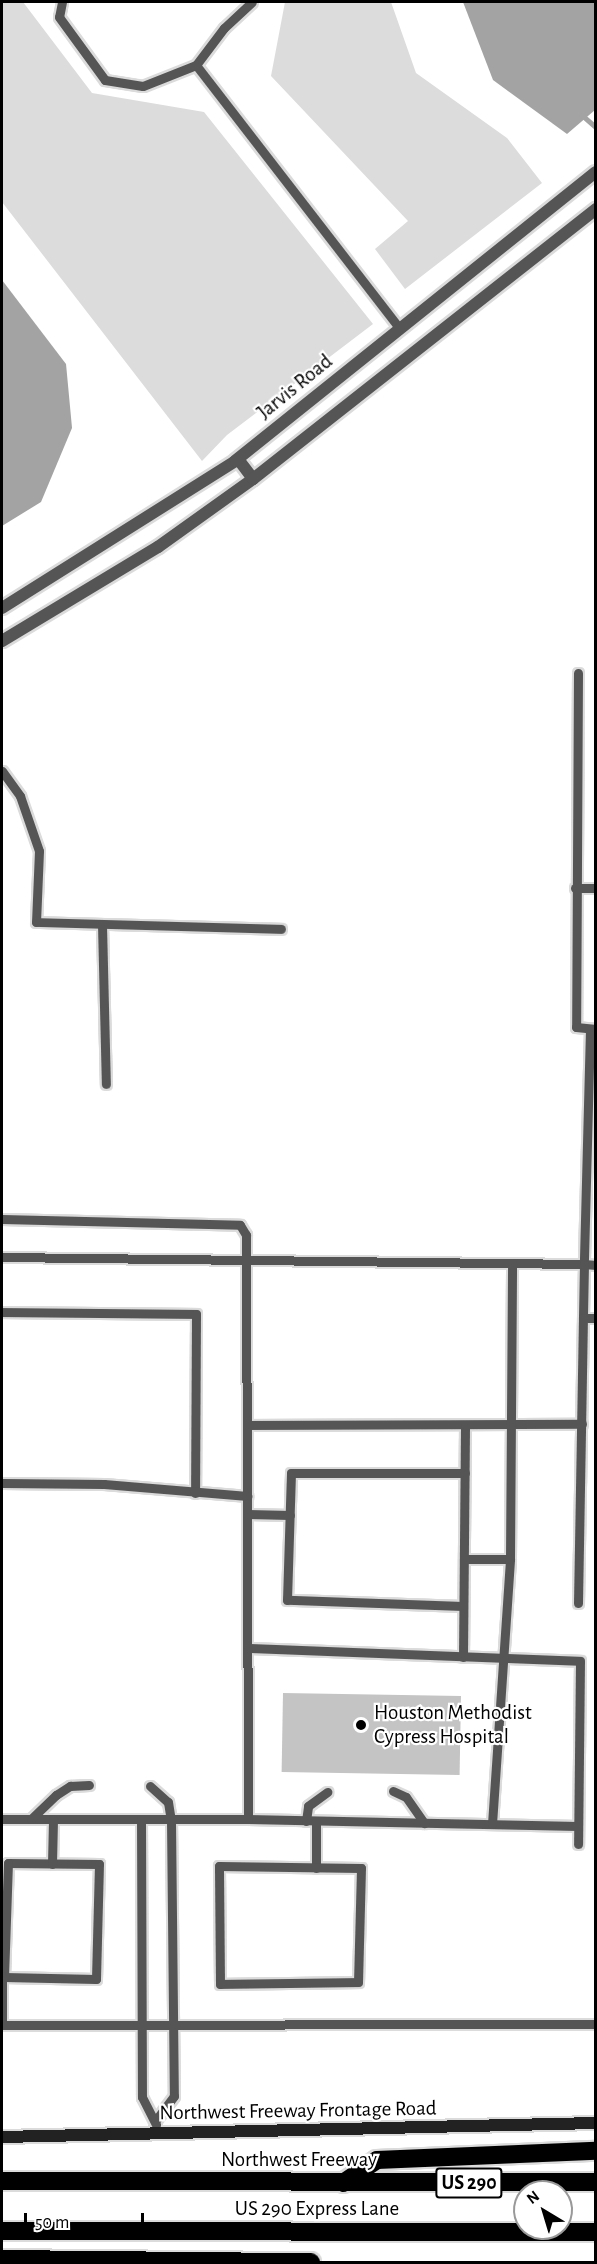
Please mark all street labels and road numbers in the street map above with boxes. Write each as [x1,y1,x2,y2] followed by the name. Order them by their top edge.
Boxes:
[252,349,338,425] street label: Jarvis Road
[159,2096,437,2126] street label: Northwest Freeway Frontage Road
[221,2147,377,2173] street label: Northwest Freeway
[434,2166,504,2200] road number: US 290
[235,2196,399,2222] street label: US 290 Express Lane

